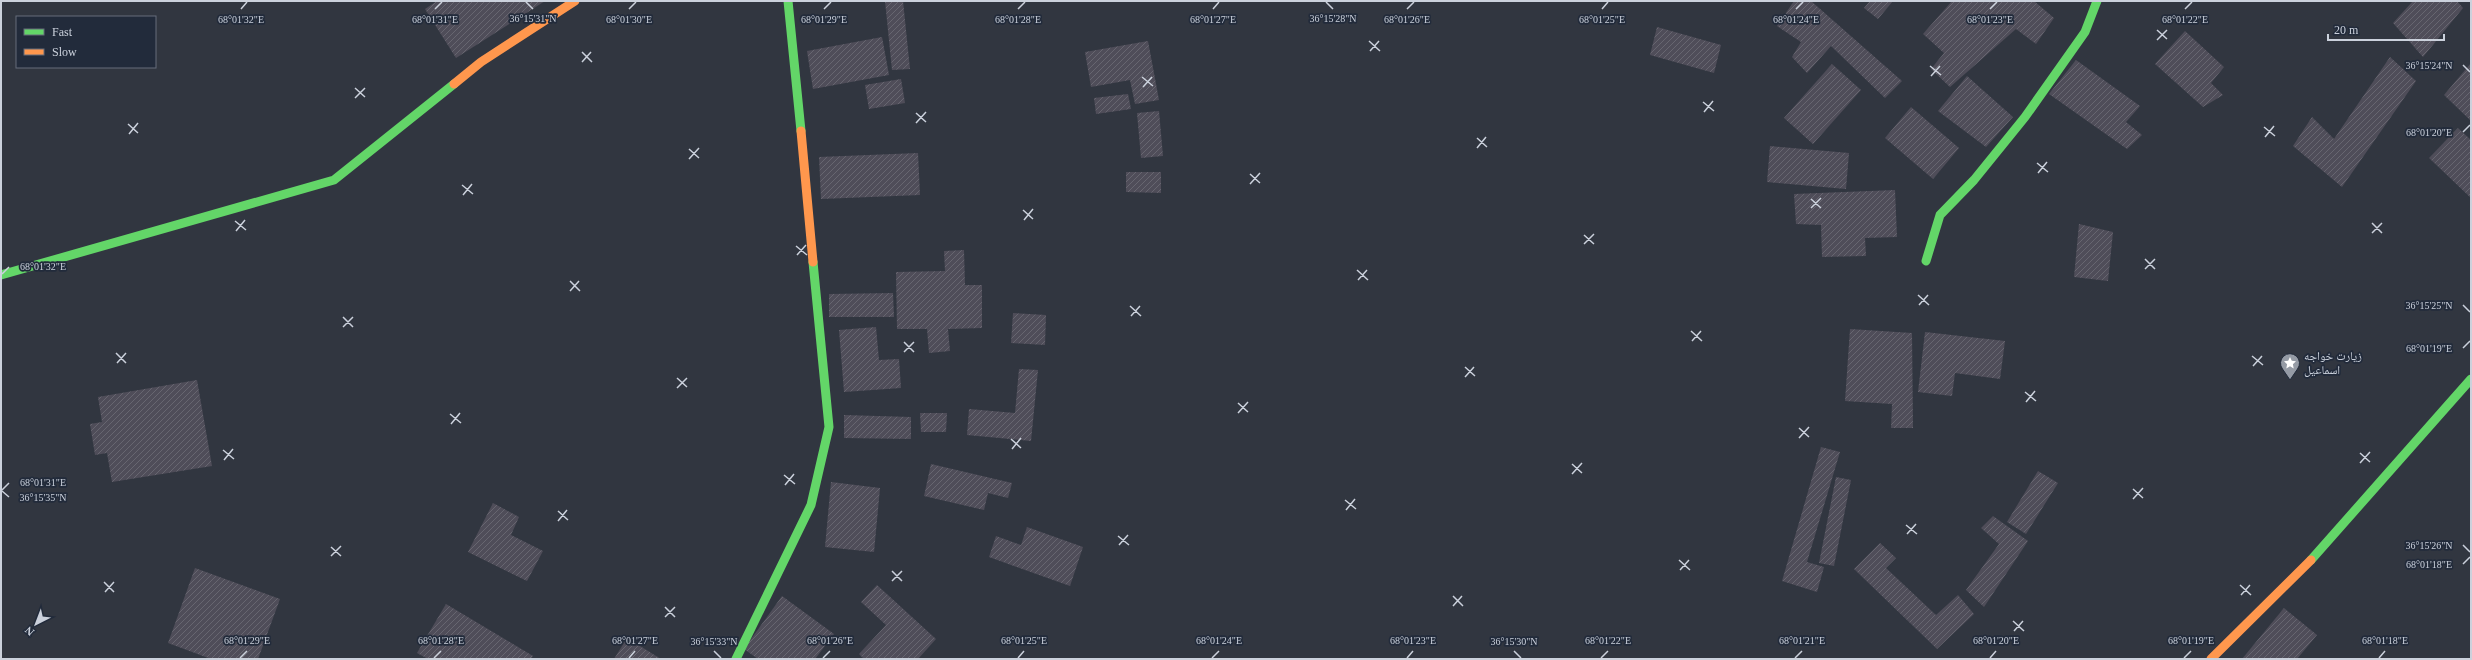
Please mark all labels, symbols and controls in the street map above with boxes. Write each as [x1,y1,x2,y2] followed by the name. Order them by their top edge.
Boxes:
[509,13,557,24] text: 36°15'31"N
[1309,13,1357,24] text: 36°15'28"N
[218,14,264,25] text: 68°01'32"E
[412,14,458,25] text: 68°01'31"E
[606,14,652,25] text: 68°01'30"E
[801,14,847,25] text: 68°01'29"E
[995,14,1041,25] text: 68°01'28"E
[1190,14,1236,25] text: 68°01'27"E
[1384,14,1430,25] text: 68°01'26"E
[1579,14,1625,25] text: 68°01'25"E
[1773,14,1819,25] text: 68°01'24"E
[1967,14,2013,25] text: 68°01'23"E
[2162,14,2208,25] text: 68°01'22"E
[16,16,156,68] legend
[2328,16,2444,42] scale bar
[2334,23,2359,37] text: 20 m
[52,25,73,39] text: Fast
[52,45,77,59] text: Slow
[2405,60,2453,71] text: 36°15'24"N
[2406,127,2452,138] text: 68°01'20"E
[20,261,66,272] text: 68°01'32"E
[2405,300,2453,311] text: 36°15'25"N
[2406,343,2452,354] text: 68°01'19"E
[2304,349,2362,377] place label: زیارت خواجه اسماعیل
[2279,352,2301,380] place icon: زیارت خواجه اسماعیل
[20,477,66,488] text: 68°01'31"E
[19,492,67,503] text: 36°15'35"N
[2405,540,2453,551] text: 36°15'26"N
[2406,559,2452,570] text: 68°01'18"E
[16,604,56,644] north arrow
[22,624,36,639] text: N
[224,635,270,646] text: 68°01'29"E
[418,635,464,646] text: 68°01'28"E
[612,635,658,646] text: 68°01'27"E
[807,635,853,646] text: 68°01'26"E
[1001,635,1047,646] text: 68°01'25"E
[1196,635,1242,646] text: 68°01'24"E
[1390,635,1436,646] text: 68°01'23"E
[1585,635,1631,646] text: 68°01'22"E
[1779,635,1825,646] text: 68°01'21"E
[1973,635,2019,646] text: 68°01'20"E
[2168,635,2214,646] text: 68°01'19"E
[2362,635,2408,646] text: 68°01'18"E
[690,636,738,647] text: 36°15'33"N
[1490,636,1538,647] text: 36°15'30"N

